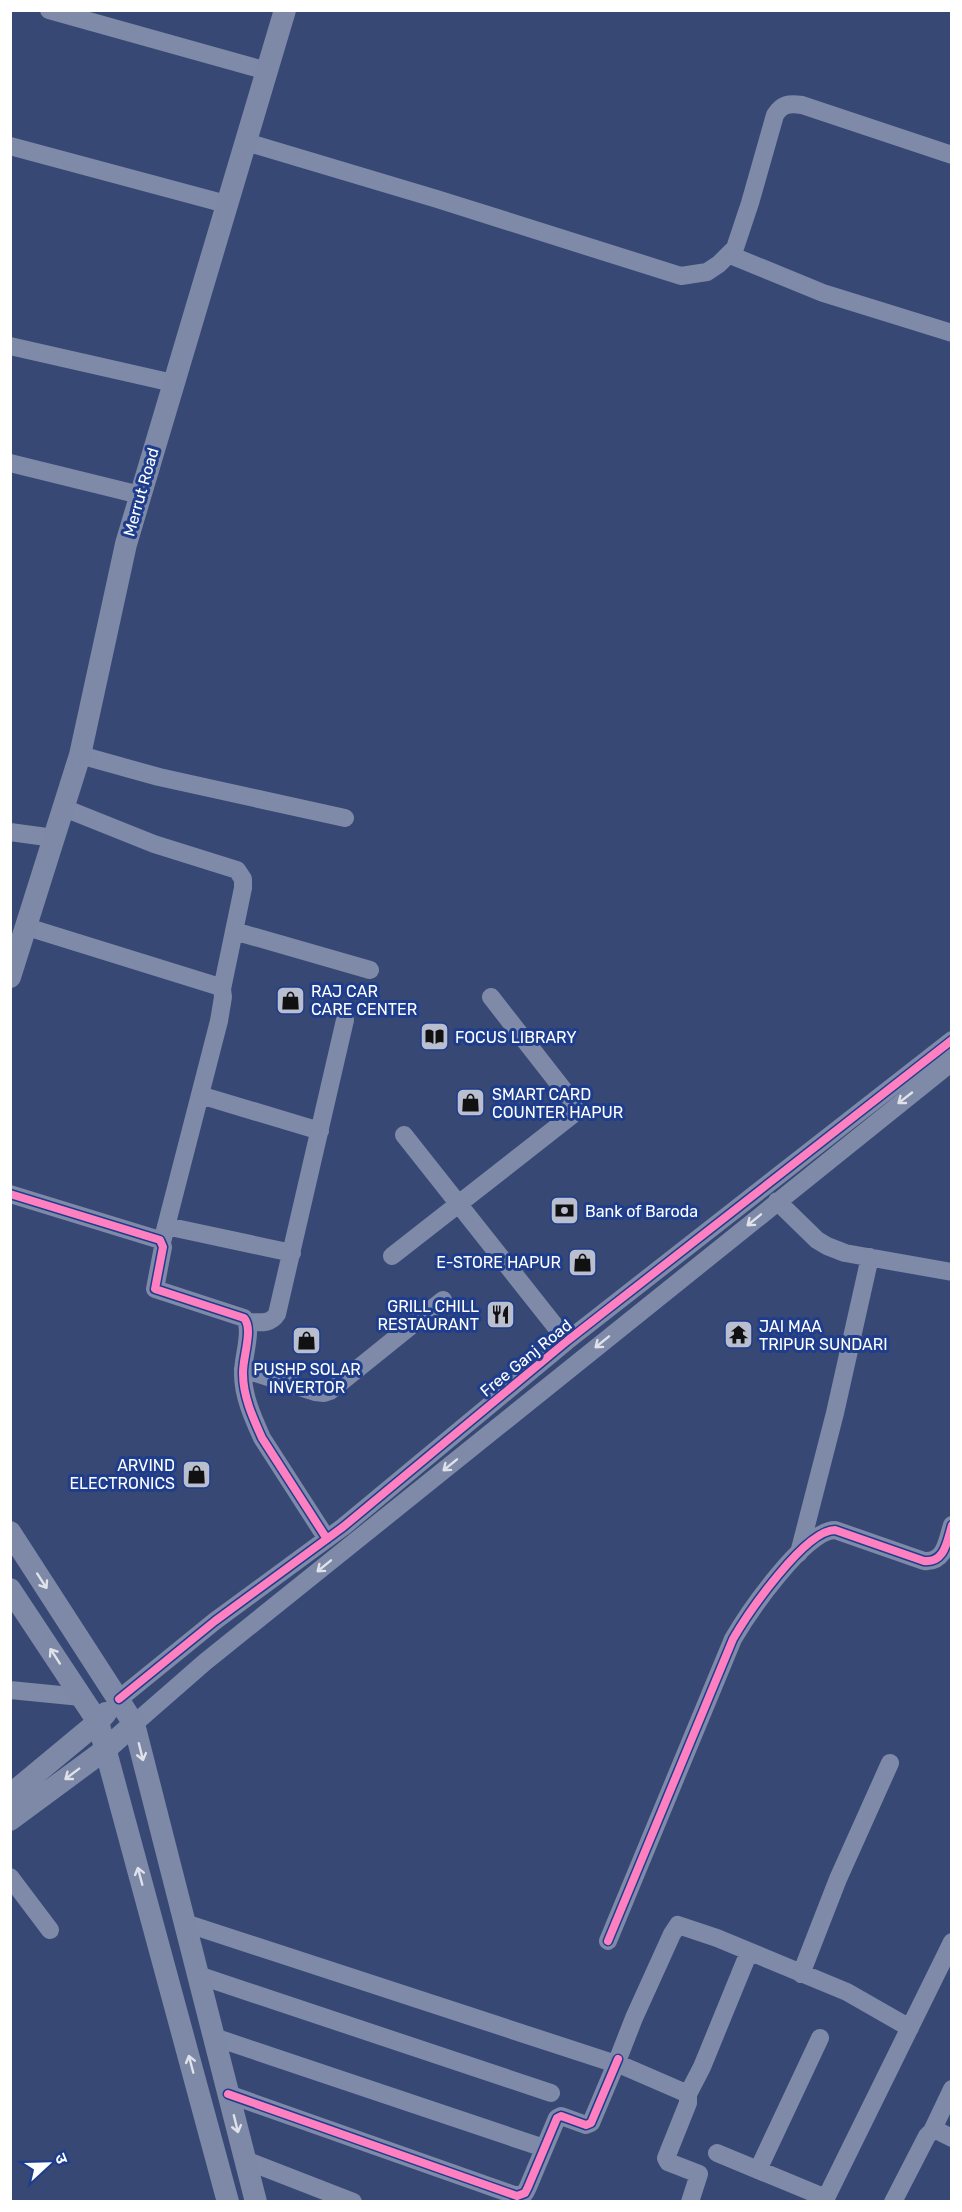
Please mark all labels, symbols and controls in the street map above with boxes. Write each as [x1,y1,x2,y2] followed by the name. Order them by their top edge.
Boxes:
[119,445,163,539] street label: Merrut Road
[311,982,417,1019] place label: RAJ CAR CARE CENTER
[274,984,306,1016] shop icon: RAJ CAR CARE CENTER
[418,1021,450,1053] library icon: FOCUS LIBRARY
[455,1028,577,1047] place label: FOCUS LIBRARY
[492,1085,623,1122] place label: SMART CARD COUNTER HAPUR
[455,1087,487,1119] shop icon: SMART CARD COUNTER HAPUR
[898,1091,914,1104] one-way arrow
[548,1195,580,1227] bank icon: Bank of Baroda
[585,1202,698,1221] place label: Bank of Baroda
[746,1214,762,1227] one-way arrow
[566,1246,598,1278] shop icon: E-STORE HAPUR
[436,1253,561,1272] place label: E-STORE HAPUR
[378,1297,479,1334] place label: GRILL CHILL RESTAURANT
[484,1299,516,1331] restaurant icon: GRILL CHILL RESTAURANT
[476,1315,576,1401] street label: Free Ganj Road
[759,1317,888,1354] place label: JAI MAA TRIPUR SUNDARI
[722,1319,754,1351] temple icon: JAI MAA TRIPUR SUNDARI
[291,1325,323,1357] shop icon: PUSHP SOLAR INVERTOR
[594,1336,610,1349] one-way arrow
[253,1360,361,1397] place label: PUSHP SOLAR INVERTOR
[69,1456,175,1493] place label: ARVIND ELECTRONICS
[180,1458,212,1490] shop icon: ARVIND ELECTRONICS
[442,1458,458,1471] one-way arrow
[317,1559,333,1572] one-way arrow
[36,1573,49,1590] one-way arrow
[48,1648,60,1665] one-way arrow
[136,1742,148,1761] one-way arrow
[65,1768,81,1780] one-way arrow
[134,1866,145,1885] one-way arrow
[185,2055,196,2074] one-way arrow
[231,2114,242,2133] one-way arrow
[18,2134,78,2194] north arrow
[51,2151,72,2167] text: उ

